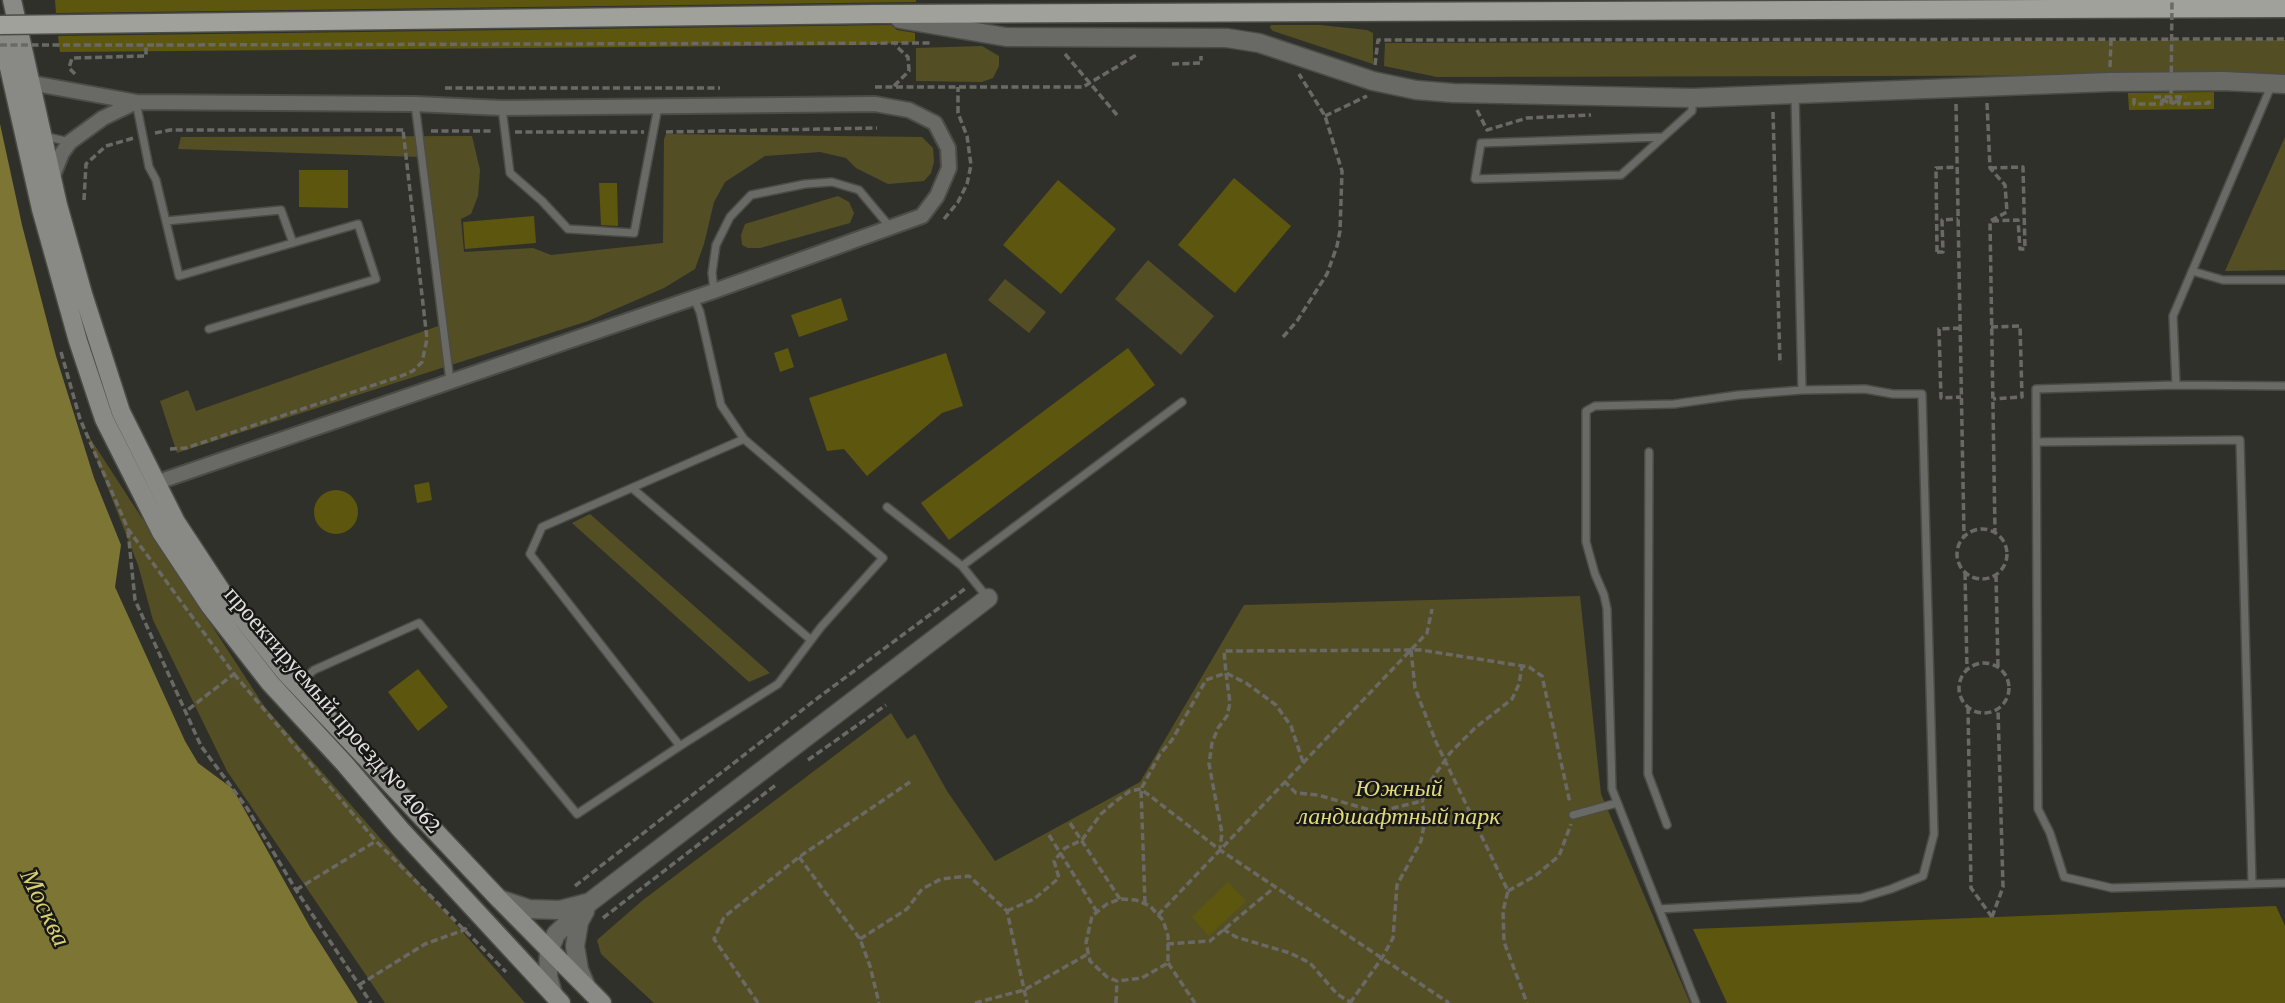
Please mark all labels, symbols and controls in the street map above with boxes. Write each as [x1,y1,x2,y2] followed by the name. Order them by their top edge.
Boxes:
[218,581,448,839] street label: проектируемый проезд № 4062
[1298,775,1500,831] park label: Южный ландшафтный парк
[13,864,77,952] water label: Москва

